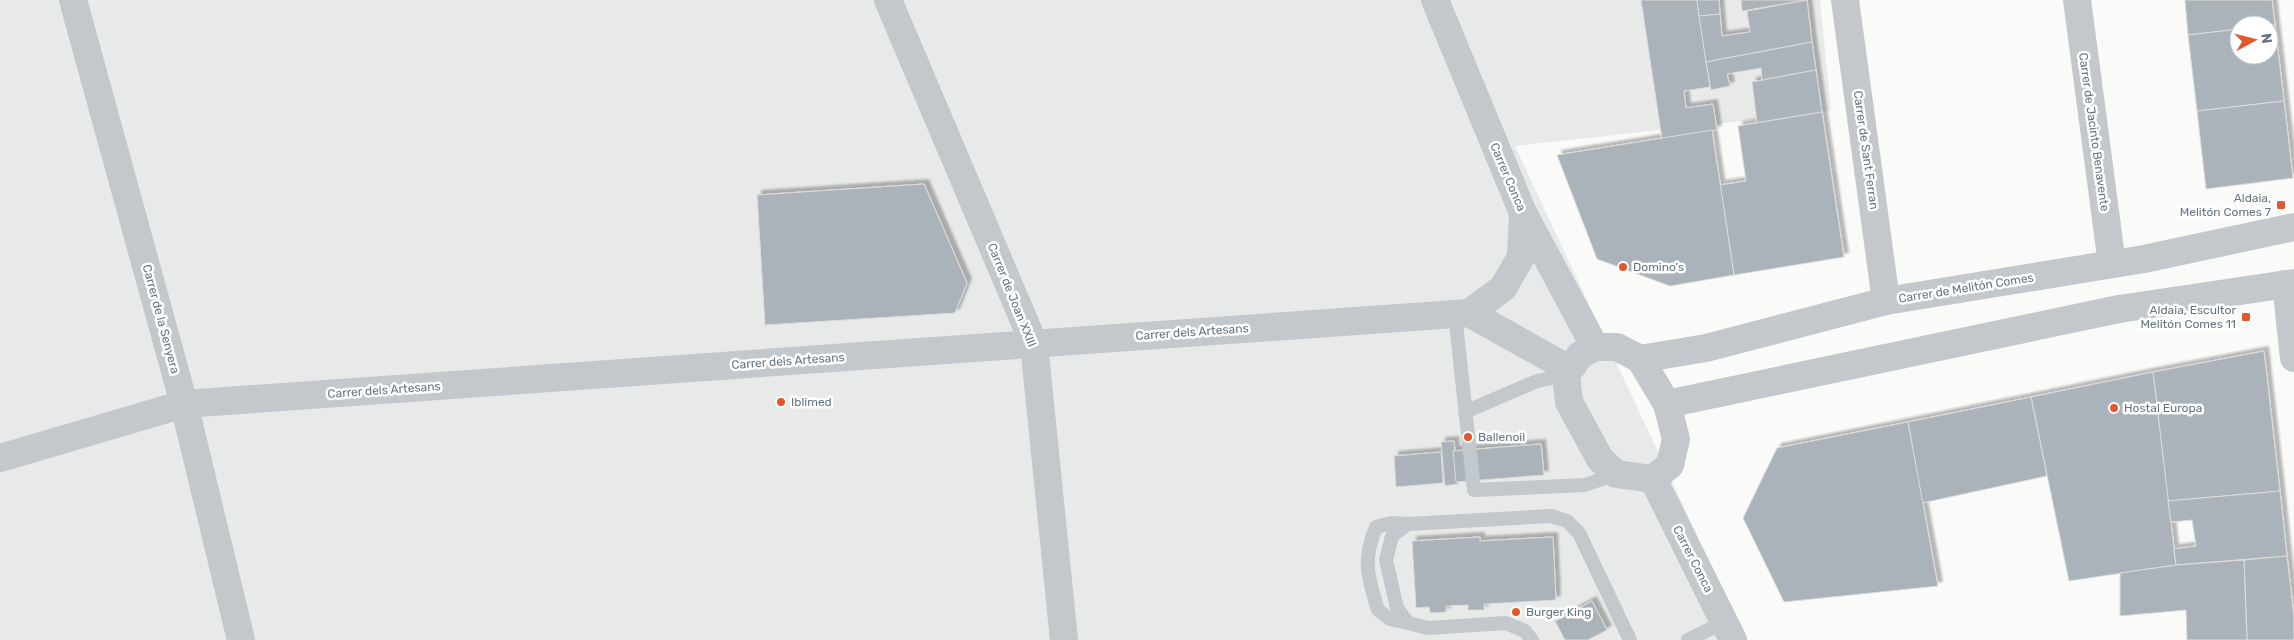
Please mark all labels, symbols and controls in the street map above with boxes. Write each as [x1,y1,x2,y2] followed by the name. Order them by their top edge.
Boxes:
[2229,15,2279,65] north arrow
[2257,32,2275,45] text: N
[2076,52,2112,212] street label: Carrer de Jacinto Benavente
[1851,90,1881,210] street label: Carrer de Sant Ferran
[1487,141,1529,213] street label: Carrer Conca
[2180,191,2271,219] place label: Aldaia, Melitón Comes 7
[2275,199,2287,211] marker: Aldaia, Melitón Comes 7
[985,241,1039,349] street label: Carrer de Joan XXIII
[1633,260,1684,274] place label: Domino's
[1617,261,1629,273] marker: Domino's
[140,263,182,375] street label: Carrer de la Senyera
[1897,270,2035,306] street label: Carrer de Melitón Comes
[2141,303,2236,331] place label: Aldaia, Escultor Melitón Comes 11
[2240,311,2252,323] marker: Aldaia, Escultor Melitón Comes 11
[1135,321,1249,343] street label: Carrer dels Artesans
[731,350,845,372] street label: Carrer dels Artesans
[327,379,441,401] street label: Carrer dels Artesans
[791,395,832,409] place label: Iblimed
[775,396,787,408] marker: Iblimed
[2124,401,2202,415] place label: Hostal Europa
[2108,402,2120,414] marker: Hostal Europa
[1478,430,1525,444] place label: Ballenoil
[1462,431,1474,443] marker: Ballenoil
[1670,523,1716,595] street label: Carrer Conca
[1526,605,1591,619] place label: Burger King
[1510,606,1522,618] marker: Burger King

